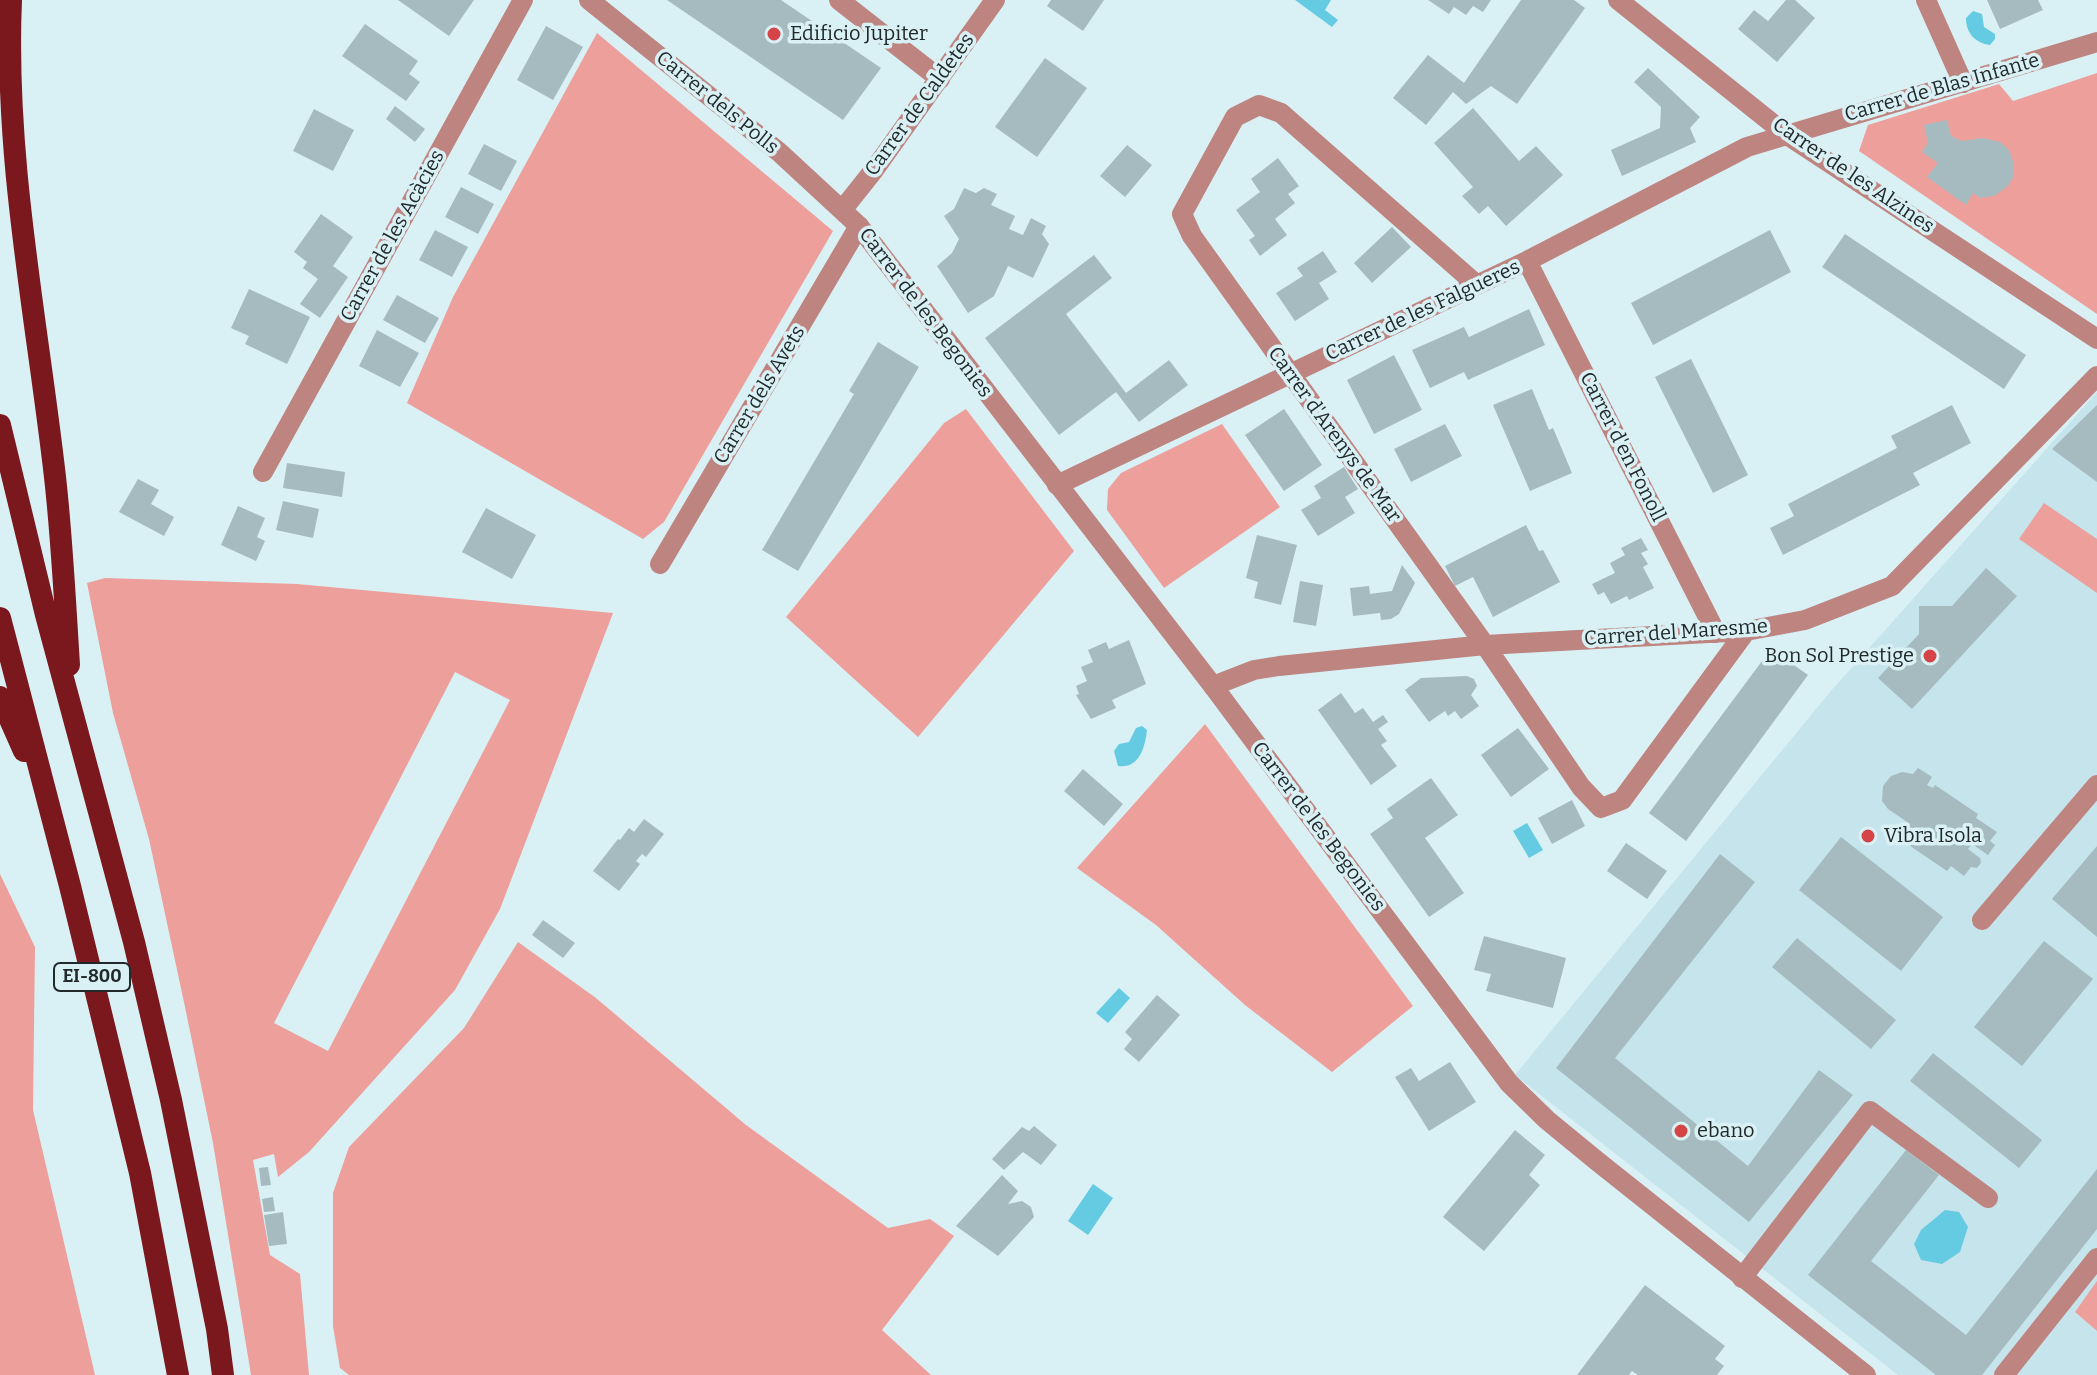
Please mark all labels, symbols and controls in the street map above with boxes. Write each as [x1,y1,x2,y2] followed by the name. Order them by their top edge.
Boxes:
[790,22,928,46] place label: Edificio Jupiter
[765,25,783,43] marker: Edificio Jupiter
[860,29,980,181] street label: Carrer de Caldetes
[651,46,783,160] street label: Carrer dels Polls
[1842,49,2042,127] street label: Carrer de Blas Infante
[1768,113,1938,239] street label: Carrer de les Alzines
[336,146,450,326] street label: Carrer de les Acàcies
[853,223,997,403] street label: Carrer de les Begonies
[1322,255,1524,367] street label: Carrer de les Falgueres
[709,321,811,469] street label: Carrer dels Avets
[1262,343,1406,527] street label: Carrer d'Arenys de Mar
[1574,368,1670,526] street label: Carrer d'en Fonoll
[1583,615,1769,651] street label: Carrer del Maresme
[1765,644,1914,668] place label: Bon Sol Prestige
[1921,647,1939,665] marker: Bon Sol Prestige
[1246,737,1390,917] street label: Carrer de les Begonies
[1884,824,1982,848] place label: Vibra Isola
[1859,827,1877,845] marker: Vibra Isola
[54,963,130,991] road number: EI-800
[1697,1119,1755,1143] place label: ebano
[1672,1122,1690,1140] marker: ebano

